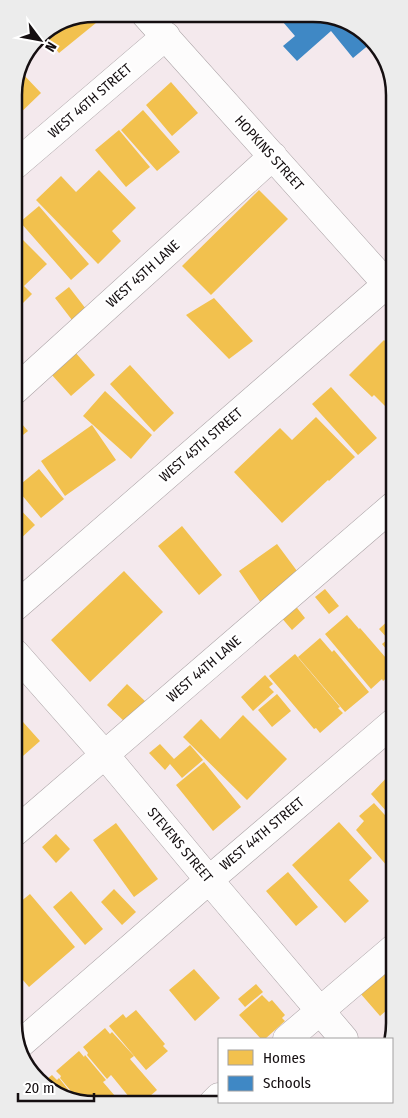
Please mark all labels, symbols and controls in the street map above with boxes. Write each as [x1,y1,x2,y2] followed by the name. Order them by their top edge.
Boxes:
[15,15,65,65] north arrow
[41,39,60,55] text: N
[45,60,136,142] street label: WEST 46TH STREET
[231,112,307,194] street label: HOPKINS STREET
[103,236,183,311] street label: WEST 45TH LANE
[156,404,246,486] street label: WEST 45TH STREET
[163,632,245,706] street label: WEST 44TH LANE
[216,793,308,874] street label: WEST 44TH STREET
[144,804,217,886] street label: STEVENS STREET
[218,1038,393,1103] legend
[263,1049,305,1067] text: Homes
[18,1070,94,1102] scale bar
[263,1074,311,1092] text: Schools
[25,1079,55,1097] text: 20 m

